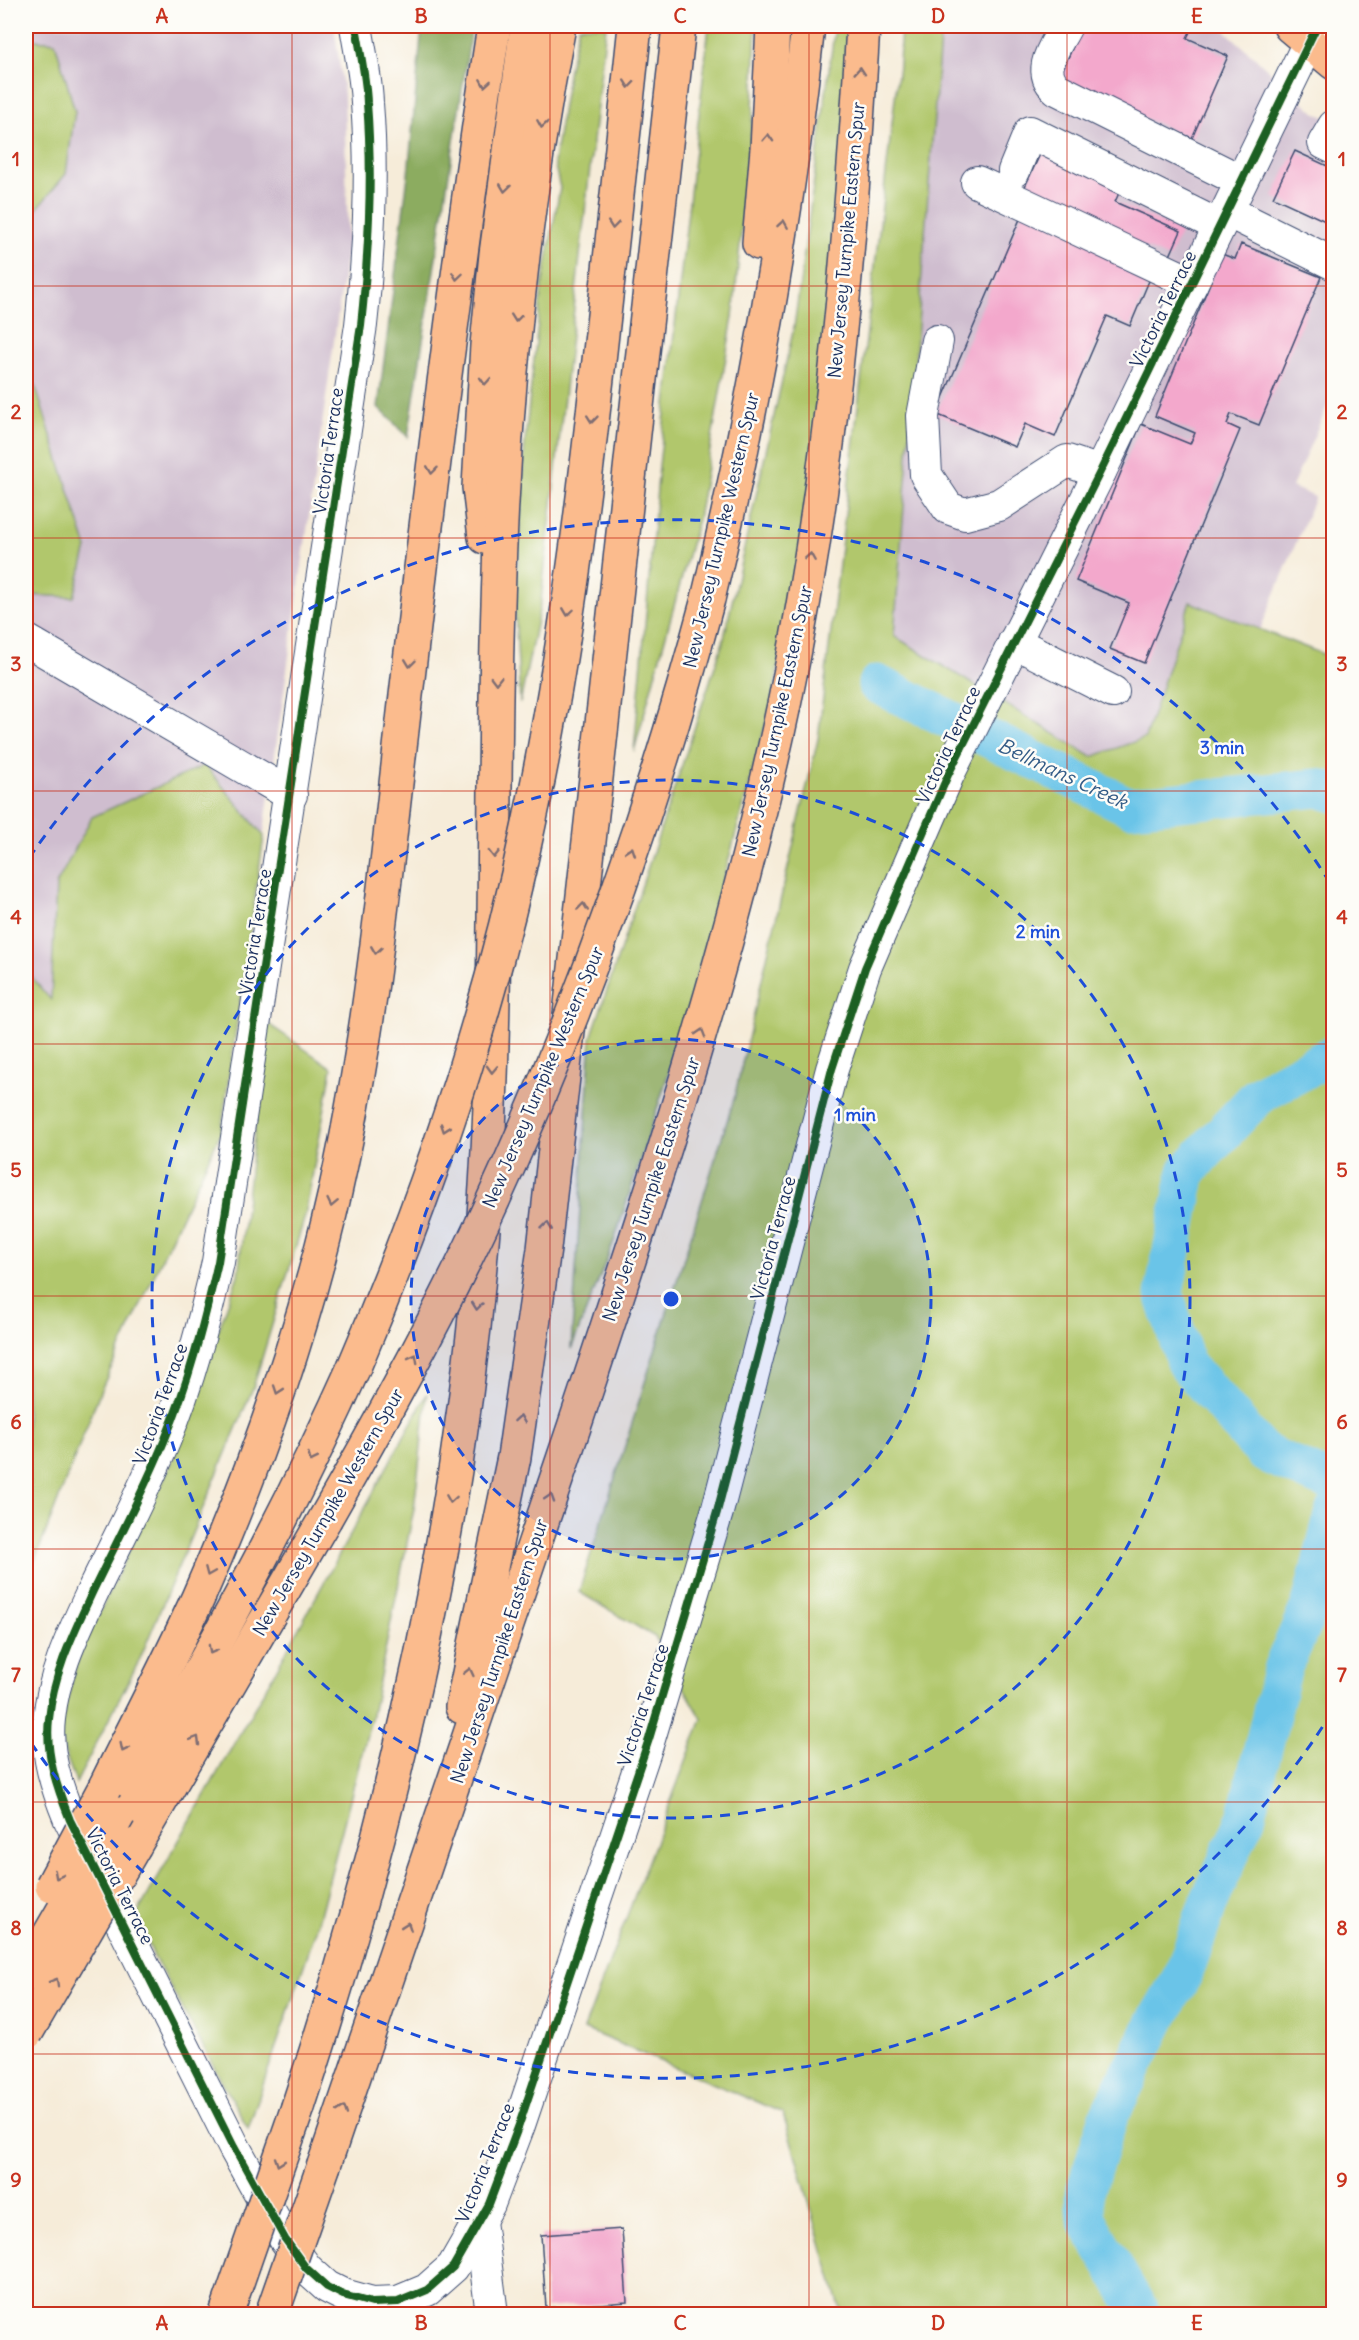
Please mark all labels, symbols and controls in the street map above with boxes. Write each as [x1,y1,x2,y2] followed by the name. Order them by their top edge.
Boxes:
[156,3,169,28] text: A
[414,3,428,28] text: B
[673,3,687,28] text: C
[931,3,945,28] text: D
[1191,3,1203,28] text: E
[853,66,866,75] one-way arrow
[479,78,492,88] one-way arrow
[623,79,636,88] one-way arrow
[822,100,870,379] street label: New Jersey Turnpike Eastern Spur
[536,119,549,129] one-way arrow
[761,134,774,143] one-way arrow
[12,146,20,171] text: 1
[1338,146,1346,171] text: 1
[499,183,511,192] one-way arrow
[776,219,789,229] one-way arrow
[607,220,620,229] one-way arrow
[1125,247,1201,371] street label: Victoria Terrace
[451,272,463,281] one-way arrow
[510,313,523,322] one-way arrow
[478,377,491,386] one-way arrow
[308,386,348,516] street label: Victoria Terrace
[678,389,764,670] street label: New Jersey Turnpike Western Spur
[11,399,22,424] text: 2
[1337,399,1348,424] text: 2
[586,414,599,423] one-way arrow
[426,465,439,474] one-way arrow
[803,552,816,562] one-way arrow
[737,582,817,859] street label: New Jersey Turnpike Eastern Spur
[562,607,574,617] one-way arrow
[10,651,22,676] text: 3
[1336,651,1348,676] text: 3
[404,659,417,668] one-way arrow
[490,676,502,685] one-way arrow
[911,682,985,808] street label: Victoria Terrace
[994,732,1133,815] water label: Bellmans Creek
[1200,736,1245,759] text: 3 min
[624,846,637,857] one-way arrow
[488,849,500,858] one-way arrow
[234,867,276,997] street label: Victoria Terrace
[576,902,588,912] one-way arrow
[10,904,22,929] text: 4
[1336,904,1348,929] text: 4
[1016,920,1061,943] text: 2 min
[477,942,609,1211] street label: New Jersey Turnpike Western Spur
[371,945,383,954] one-way arrow
[694,1028,706,1039] one-way arrow
[597,1053,705,1324] street label: New Jersey Turnpike Eastern Spur
[486,1065,498,1074] one-way arrow
[834,1103,876,1126] text: 1 min
[440,1122,453,1133] one-way arrow
[10,1157,22,1182] text: 5
[1336,1157,1348,1182] text: 5
[745,1173,801,1303] street label: Victoria Terrace
[326,1198,339,1208] one-way arrow
[540,1221,553,1231] one-way arrow
[661,1289,681,1309] centre of rings
[471,1301,484,1311] one-way arrow
[127,1340,193,1468] street label: Victoria Terrace
[407,1354,418,1364] one-way arrow
[248,1384,409,1640] street label: New Jersey Turnpike Western Spur
[273,1384,286,1395] one-way arrow
[10,1409,22,1434] text: 6
[1336,1409,1348,1434] text: 6
[513,1414,525,1424] one-way arrow
[308,1452,320,1463] one-way arrow
[543,1493,555,1504] one-way arrow
[445,1494,458,1504] one-way arrow
[445,1515,553,1786] street label: New Jersey Turnpike Eastern Spur
[204,1566,216,1577] one-way arrow
[612,1641,674,1769] street label: Victoria Terrace
[208,1644,219,1654] one-way arrow
[11,1662,21,1687] text: 7
[1337,1662,1347,1687] text: 7
[462,1667,475,1677] one-way arrow
[189,1736,201,1746] one-way arrow
[120,1742,131,1752] one-way arrow
[81,1824,159,1948] street label: Victoria Terrace
[54,1869,65,1880] one-way arrow
[10,1915,22,1940] text: 8
[1336,1915,1348,1940] text: 8
[399,1921,412,1931] one-way arrow
[48,1978,59,1988] one-way arrow
[450,2100,520,2226] street label: Victoria Terrace
[336,2105,349,2116] one-way arrow
[273,2157,286,2167] one-way arrow
[10,2167,22,2192] text: 9
[1336,2167,1348,2192] text: 9
[156,2310,169,2335] text: A
[414,2310,428,2335] text: B
[673,2310,687,2335] text: C
[931,2310,945,2335] text: D
[1191,2310,1203,2335] text: E

